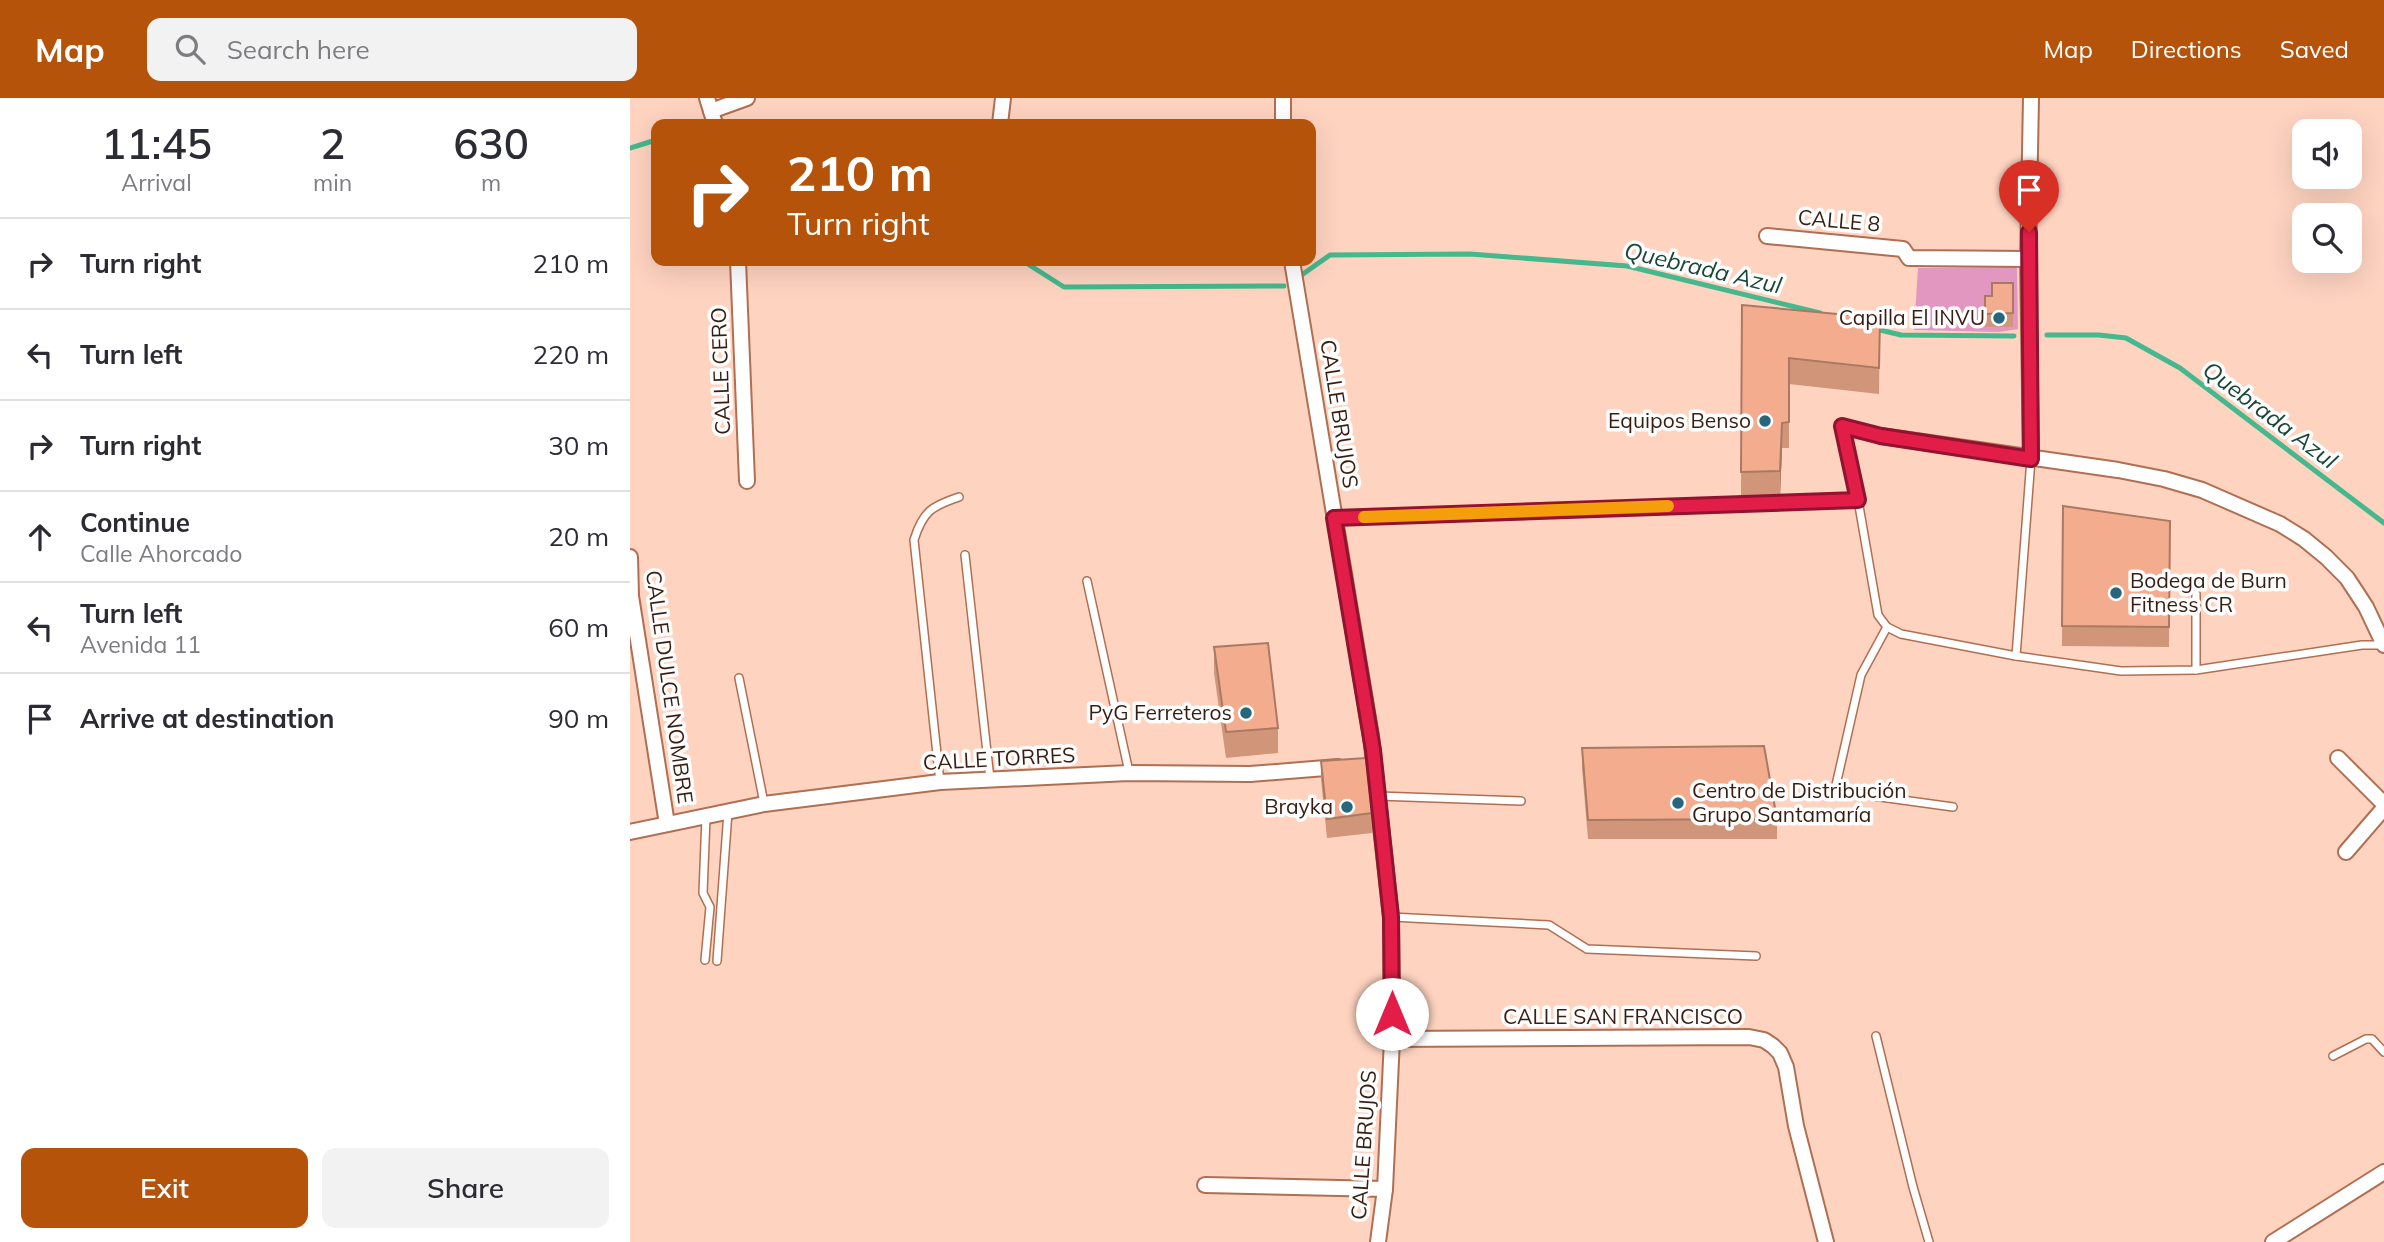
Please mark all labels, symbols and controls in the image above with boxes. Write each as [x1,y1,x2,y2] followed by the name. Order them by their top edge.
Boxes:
[147,18,637,81] search box
[35,29,105,70] text: Map
[171,30,209,68] icon: search
[227,33,370,66] text: Search here
[2043,34,2093,64] text: Map
[2131,34,2242,64] text: Directions
[2280,34,2349,64] text: Saved
[101,117,212,170] text: 11:45
[320,117,345,170] text: 2
[453,117,529,170] text: 630
[2292,119,2362,273] map controls
[2292,119,2362,189] button: sound
[787,142,933,203] text: 210 m
[672,147,763,238] icon: right
[1999,160,2059,232] pin
[121,168,192,197] text: Arrival
[313,168,352,197] text: min
[481,168,501,197] text: m
[2010,171,2048,209] icon: arrive
[787,203,930,243] text: Turn right
[1797,203,1881,237] street label: CALLE 8
[2292,203,2362,273] button: search
[1622,235,1785,300] water label: Quebrada Azul
[21,245,59,283] icon: right
[80,247,201,280] text: Turn right
[533,247,609,280] text: 210 m
[1839,304,1985,330] place label: Capilla El INVU
[705,307,735,435] street label: CALLE CERO
[1991,310,2007,326] marker: Capilla El INVU
[21,336,59,374] icon: left
[80,338,182,371] text: Turn left
[533,338,609,371] text: 220 m
[1315,338,1365,490] street label: CALLE BRUJOS
[2197,355,2344,475] water label: Quebrada Azul
[1608,407,1751,433] place label: Equipos Benso
[1757,413,1773,429] marker: Equipos Benso
[21,427,59,465] icon: right
[80,429,201,462] text: Turn right
[548,429,609,462] text: 30 m
[80,506,190,539] text: Continue
[21,518,59,556] icon: ahead
[548,520,609,553] text: 20 m
[80,539,242,568] text: Calle Ahorcado
[2130,567,2287,617] place label: Bodega de Burn Fitness CR
[641,569,699,805] street label: CALLE DULCE NOMBRE
[2108,585,2124,601] marker: Bodega de Burn Fitness CR
[80,597,182,630] text: Turn left
[21,609,59,647] icon: left
[548,611,609,644] text: 60 m
[80,630,201,659] text: Avenida 11
[1088,699,1232,725] place label: PyG Ferreteros
[21,700,59,738] icon: arrive
[80,702,335,735] text: Arrive at destination
[548,702,609,735] text: 90 m
[1238,705,1254,721] marker: PyG Ferreteros
[922,741,1076,775] street label: CALLE TORRES
[1692,777,1907,827] place label: Centro de Distribución Grupo Santamaría
[1264,793,1333,819] place label: Brayka
[1670,795,1686,811] marker: Centro de Distribución Grupo Santamaría
[1339,799,1355,815] marker: Brayka
[1355,977,1429,1051] position arrow
[1503,1003,1743,1029] street label: CALLE SAN FRANCISCO
[1345,1069,1381,1221] street label: CALLE BRUJOS
[21,1148,308,1228] button: Exit
[322,1148,609,1228] button: Share

